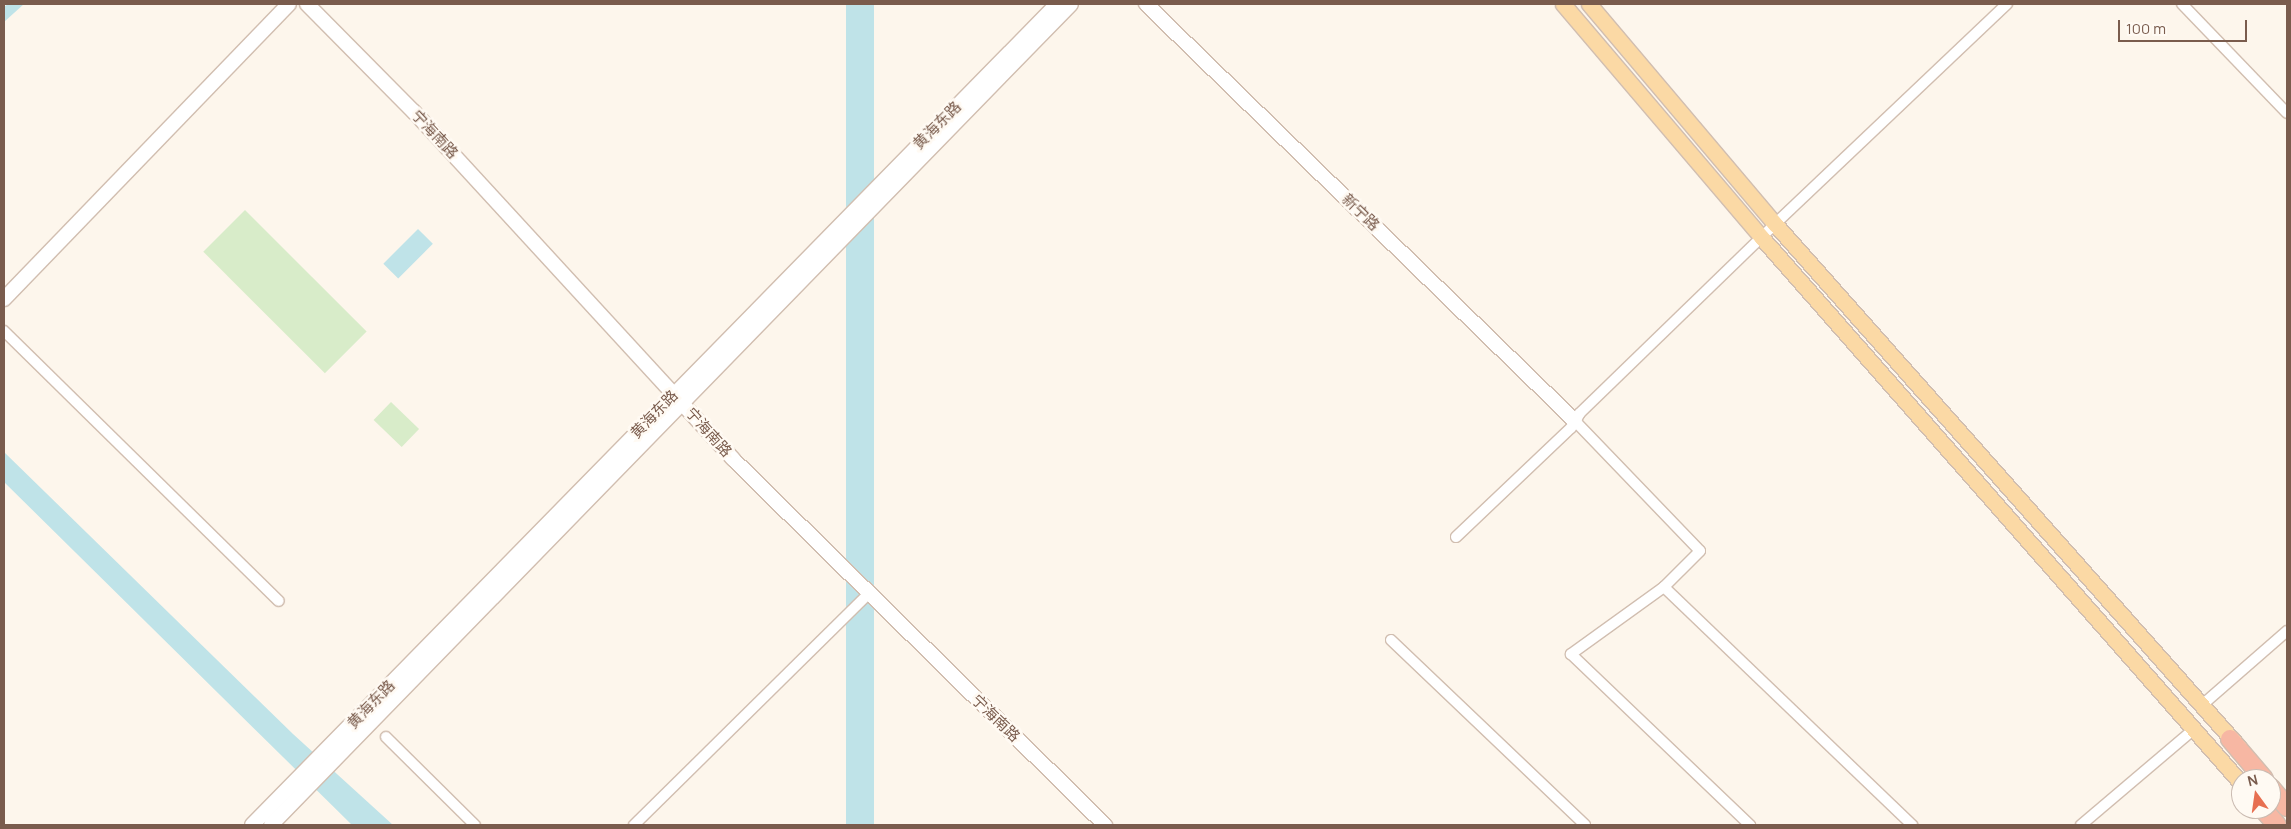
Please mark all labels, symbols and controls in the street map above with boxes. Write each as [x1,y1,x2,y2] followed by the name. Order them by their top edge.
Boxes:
[2121,10,2250,42] scale bar
[2126,18,2166,39] text: 100 m
[909,97,965,153] street label: 黄海东路
[408,106,462,162] street label: 宁海南路
[1339,190,1383,234] street label: 新宁路
[627,386,681,442] street label: 黄海东路
[682,404,736,460] street label: 宁海南路
[344,676,398,732] street label: 黄海东路
[968,691,1024,745] street label: 宁海南路
[2231,769,2281,819] north arrow
[2245,769,2260,790] text: N

